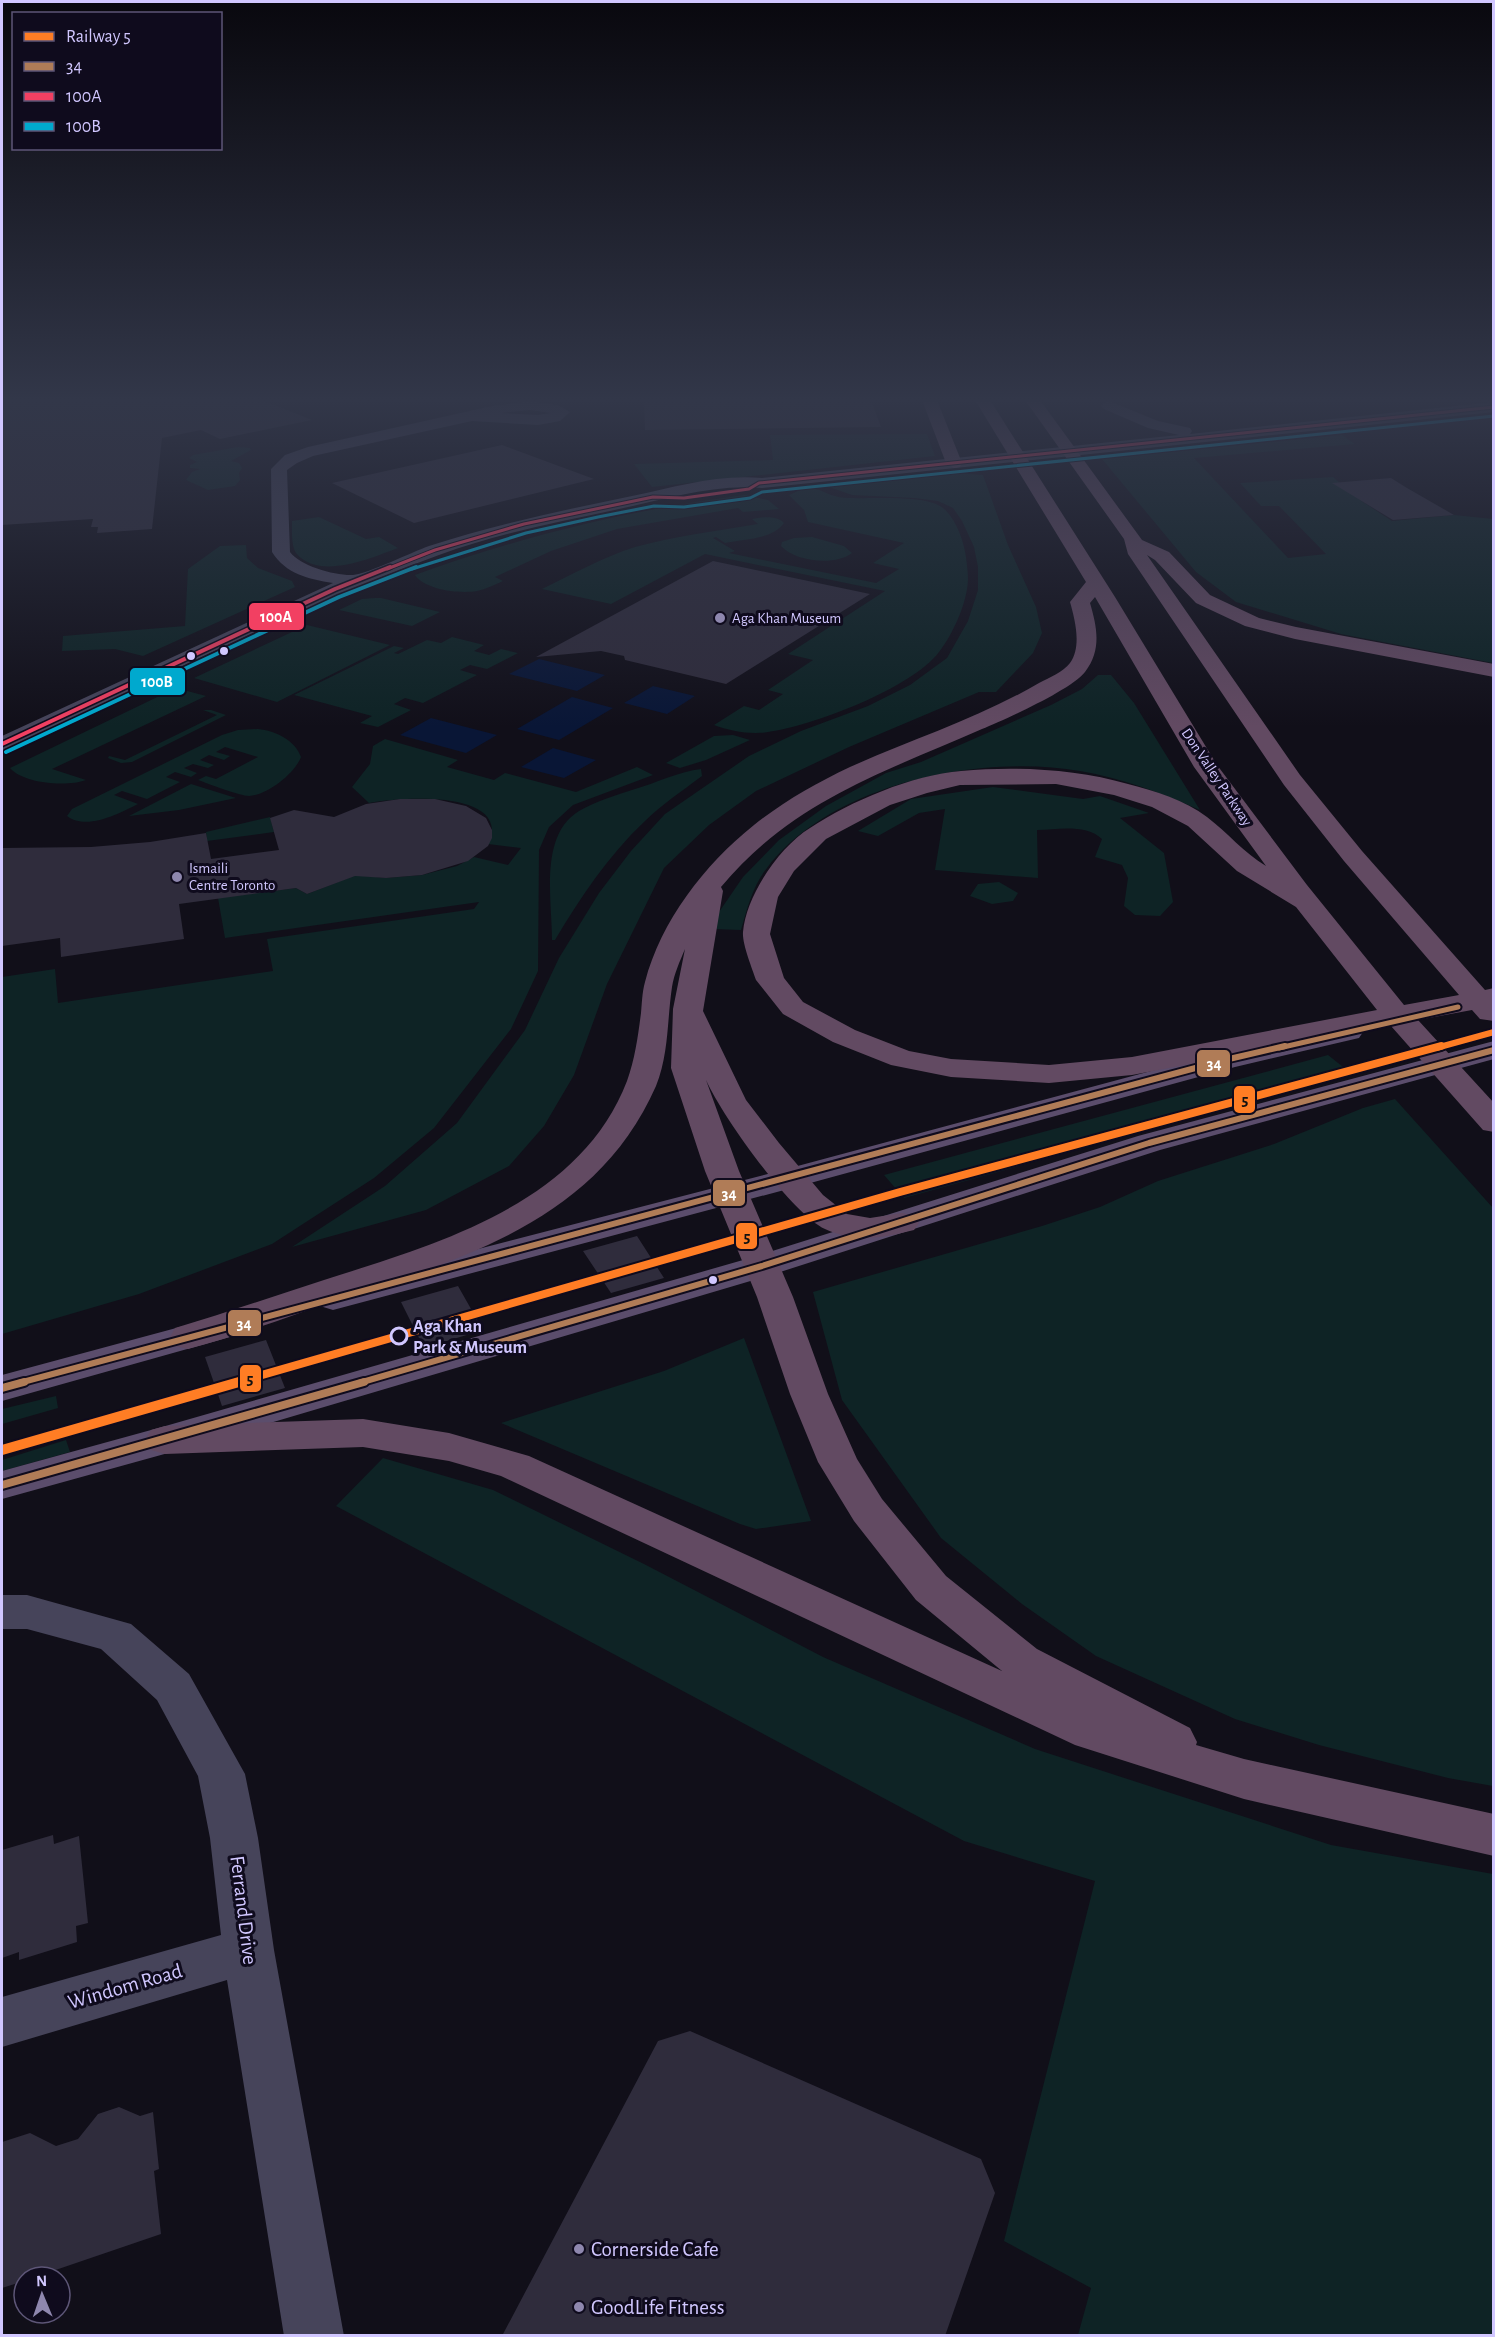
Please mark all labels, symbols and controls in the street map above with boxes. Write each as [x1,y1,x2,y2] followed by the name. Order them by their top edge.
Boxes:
[12,12,222,150] legend
[66,28,131,46] text: Railway 5
[66,58,82,76] text: 34
[66,88,102,106] text: 100A
[66,118,101,136] text: 100B
[248,602,305,631] line badge: 100A
[260,609,292,625] text: 100A
[713,611,727,625] marker: Aga Khan Museum
[732,611,841,626] place label: Aga Khan Museum
[218,645,230,657] unlabelled marker
[185,650,197,662] unlabelled marker
[129,667,186,696] line badge: 100B
[141,674,173,690] text: 100B
[1179,726,1255,829] street label: Don Valley Parkway
[189,861,275,893] place label: Ismaili Centre Toronto
[170,870,184,884] marker: Ismaili Centre Toronto
[1196,1049,1231,1078] line badge: 34
[1207,1056,1221,1072] text: 34
[1233,1085,1256,1114] line badge: 5
[1242,1092,1249,1108] text: 5
[712,1179,746,1207] line badge: 34
[722,1186,736,1202] text: 34
[735,1222,758,1250] line badge: 5
[744,1229,751,1245] text: 5
[707,1274,719,1286] unlabelled marker
[227,1309,262,1337] line badge: 34
[237,1316,251,1332] text: 34
[413,1318,527,1357] place label: Aga Khan Park & Museum
[390,1327,408,1345] marker: Aga Khan Park & Museum
[239,1364,262,1393] line badge: 5
[247,1371,254,1387] text: 5
[226,1854,261,1966] street label: Ferrand Drive
[66,1960,185,2013] street label: Windom Road
[591,2239,719,2260] place label: Cornerside Cafe
[572,2242,586,2256] marker: Cornerside Cafe
[12,2265,72,2325] north arrow
[36,2273,47,2289] text: N
[591,2297,725,2318] place label: GoodLife Fitness
[572,2300,586,2314] marker: GoodLife Fitness

